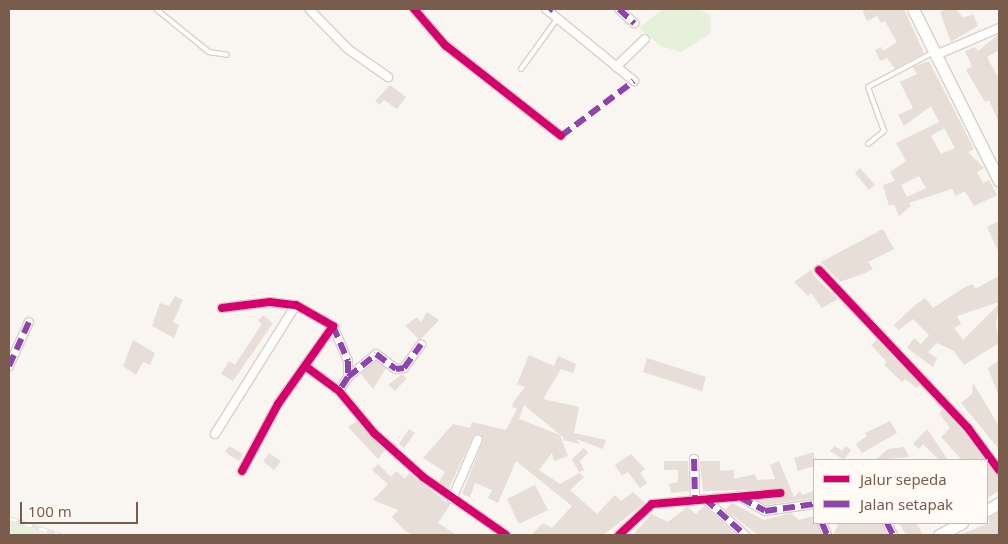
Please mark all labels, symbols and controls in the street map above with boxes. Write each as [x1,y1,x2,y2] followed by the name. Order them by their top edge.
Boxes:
[813,459,988,524] legend
[860,469,947,489] text: Jalur sepeda
[22,492,140,524] scale bar
[860,494,953,514] text: Jalan setapak
[28,501,72,521] text: 100 m

